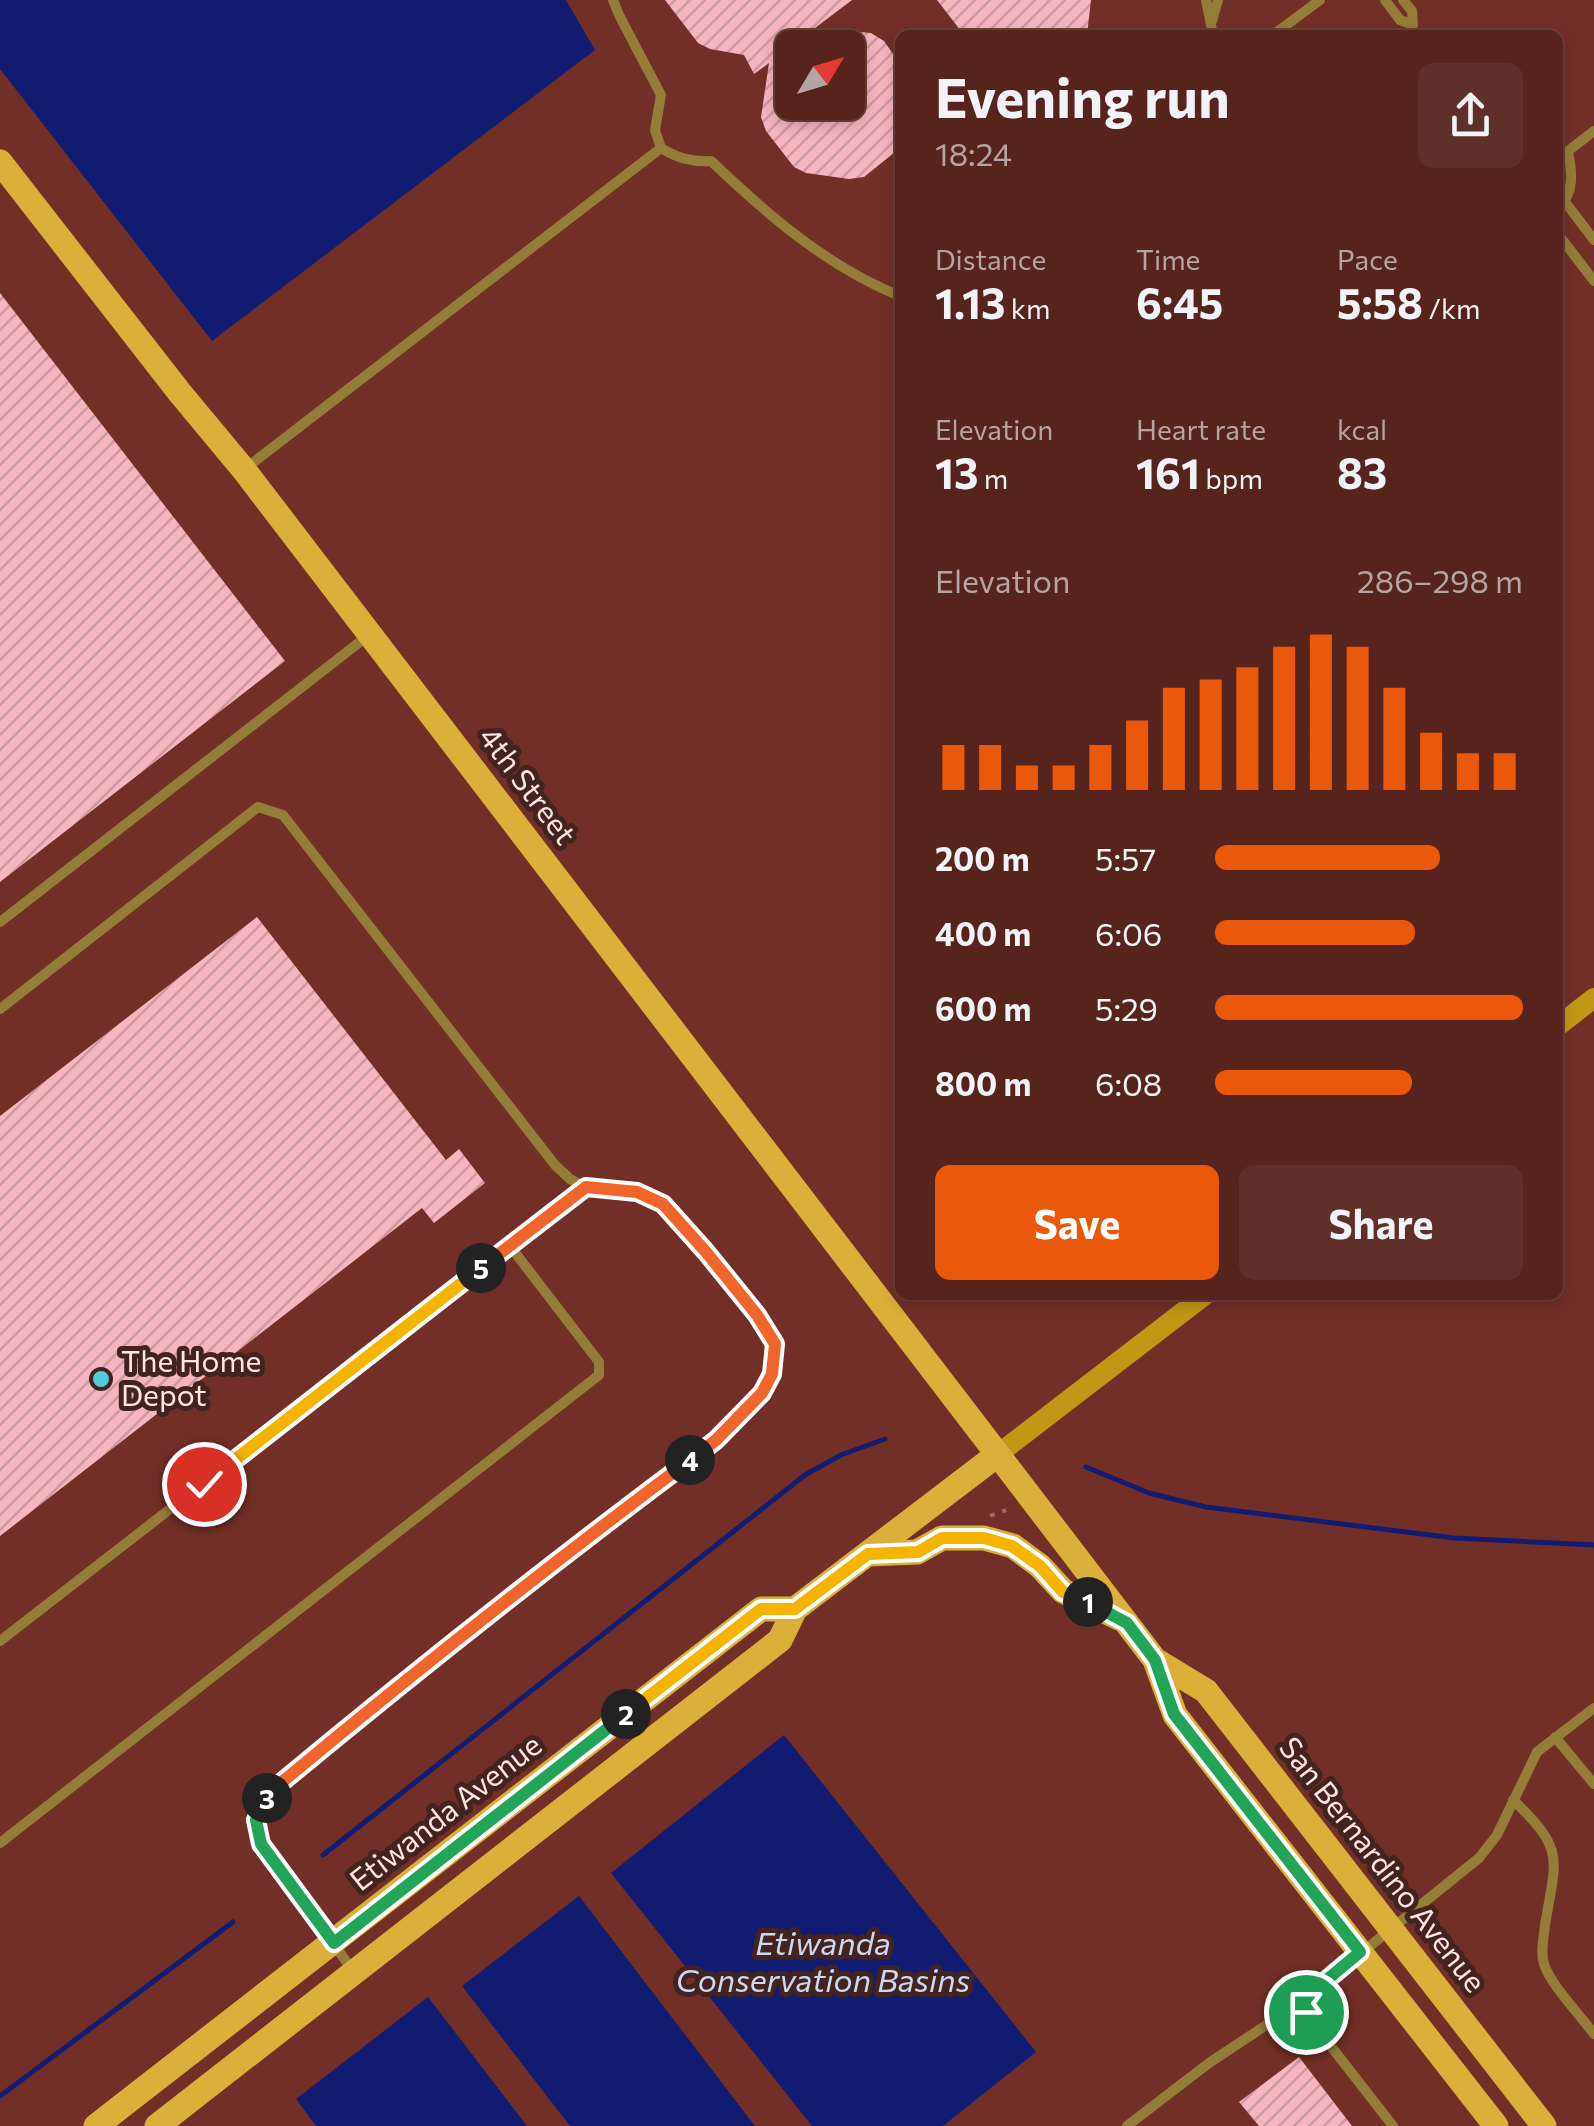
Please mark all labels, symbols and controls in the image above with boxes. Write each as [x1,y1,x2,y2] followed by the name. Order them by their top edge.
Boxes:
[775,30,865,120] north arrow
[775,30,865,120] map controls
[935,62,1230,129] text: Evening run
[1418,63,1523,168] button: share
[935,133,1012,173] text: 18:24
[935,242,1046,276] text: Distance
[1136,242,1200,276] text: Time
[1337,242,1398,276] text: Pace
[935,276,1006,328] text: 1.13
[1136,276,1223,328] text: 6:45
[1337,276,1423,328] text: 5:58
[1006,291,1050,325] text: km
[1423,291,1481,325] text: /km
[935,412,1053,446] text: Elevation
[1136,412,1266,446] text: Heart rate
[1337,412,1387,446] text: kcal
[935,446,978,498] text: 13
[1136,446,1200,498] text: 161
[1337,446,1387,498] text: 83
[978,461,1008,495] text: m
[1200,461,1263,495] text: bpm
[935,560,1070,600] text: Elevation
[1357,560,1523,600] text: 286–298 m
[473,718,585,851] street label: 4th Street
[935,838,1030,878] text: 200 m
[1095,838,1156,878] text: 5:57
[935,913,1031,953] text: 400 m
[1095,913,1162,953] text: 6:06
[935,988,1031,1028] text: 600 m
[1095,988,1158,1028] text: 5:29
[935,1063,1031,1103] text: 800 m
[1095,1063,1162,1103] text: 6:08
[935,1165,1219,1280] button: Save
[1239,1165,1523,1280] button: Share
[456,1243,506,1293] pin: 5
[473,1251,489,1285] text: 5
[121,1341,261,1412] place label: The Home Depot
[90,1368,112,1390] marker: The Home Depot
[665,1435,715,1485] pin: 4
[162,1442,247,1527] pin
[681,1443,699,1477] text: 4
[177,1457,232,1512] icon: check
[1063,1577,1113,1627] pin: 1
[1082,1585,1094,1619] text: 1
[601,1689,651,1739] pin: 2
[618,1697,634,1731] text: 2
[341,1725,548,1897] street label: Etiwanda Avenue
[1273,1728,1495,1998] street label: San Bernardino Avenue
[242,1773,292,1823] pin: 3
[259,1781,275,1815] text: 3
[676,1922,970,1999] water label: Etiwanda Conservation Basins
[1264,1970,1349,2055] pin
[1279,1985,1334,2040] icon: arrive

